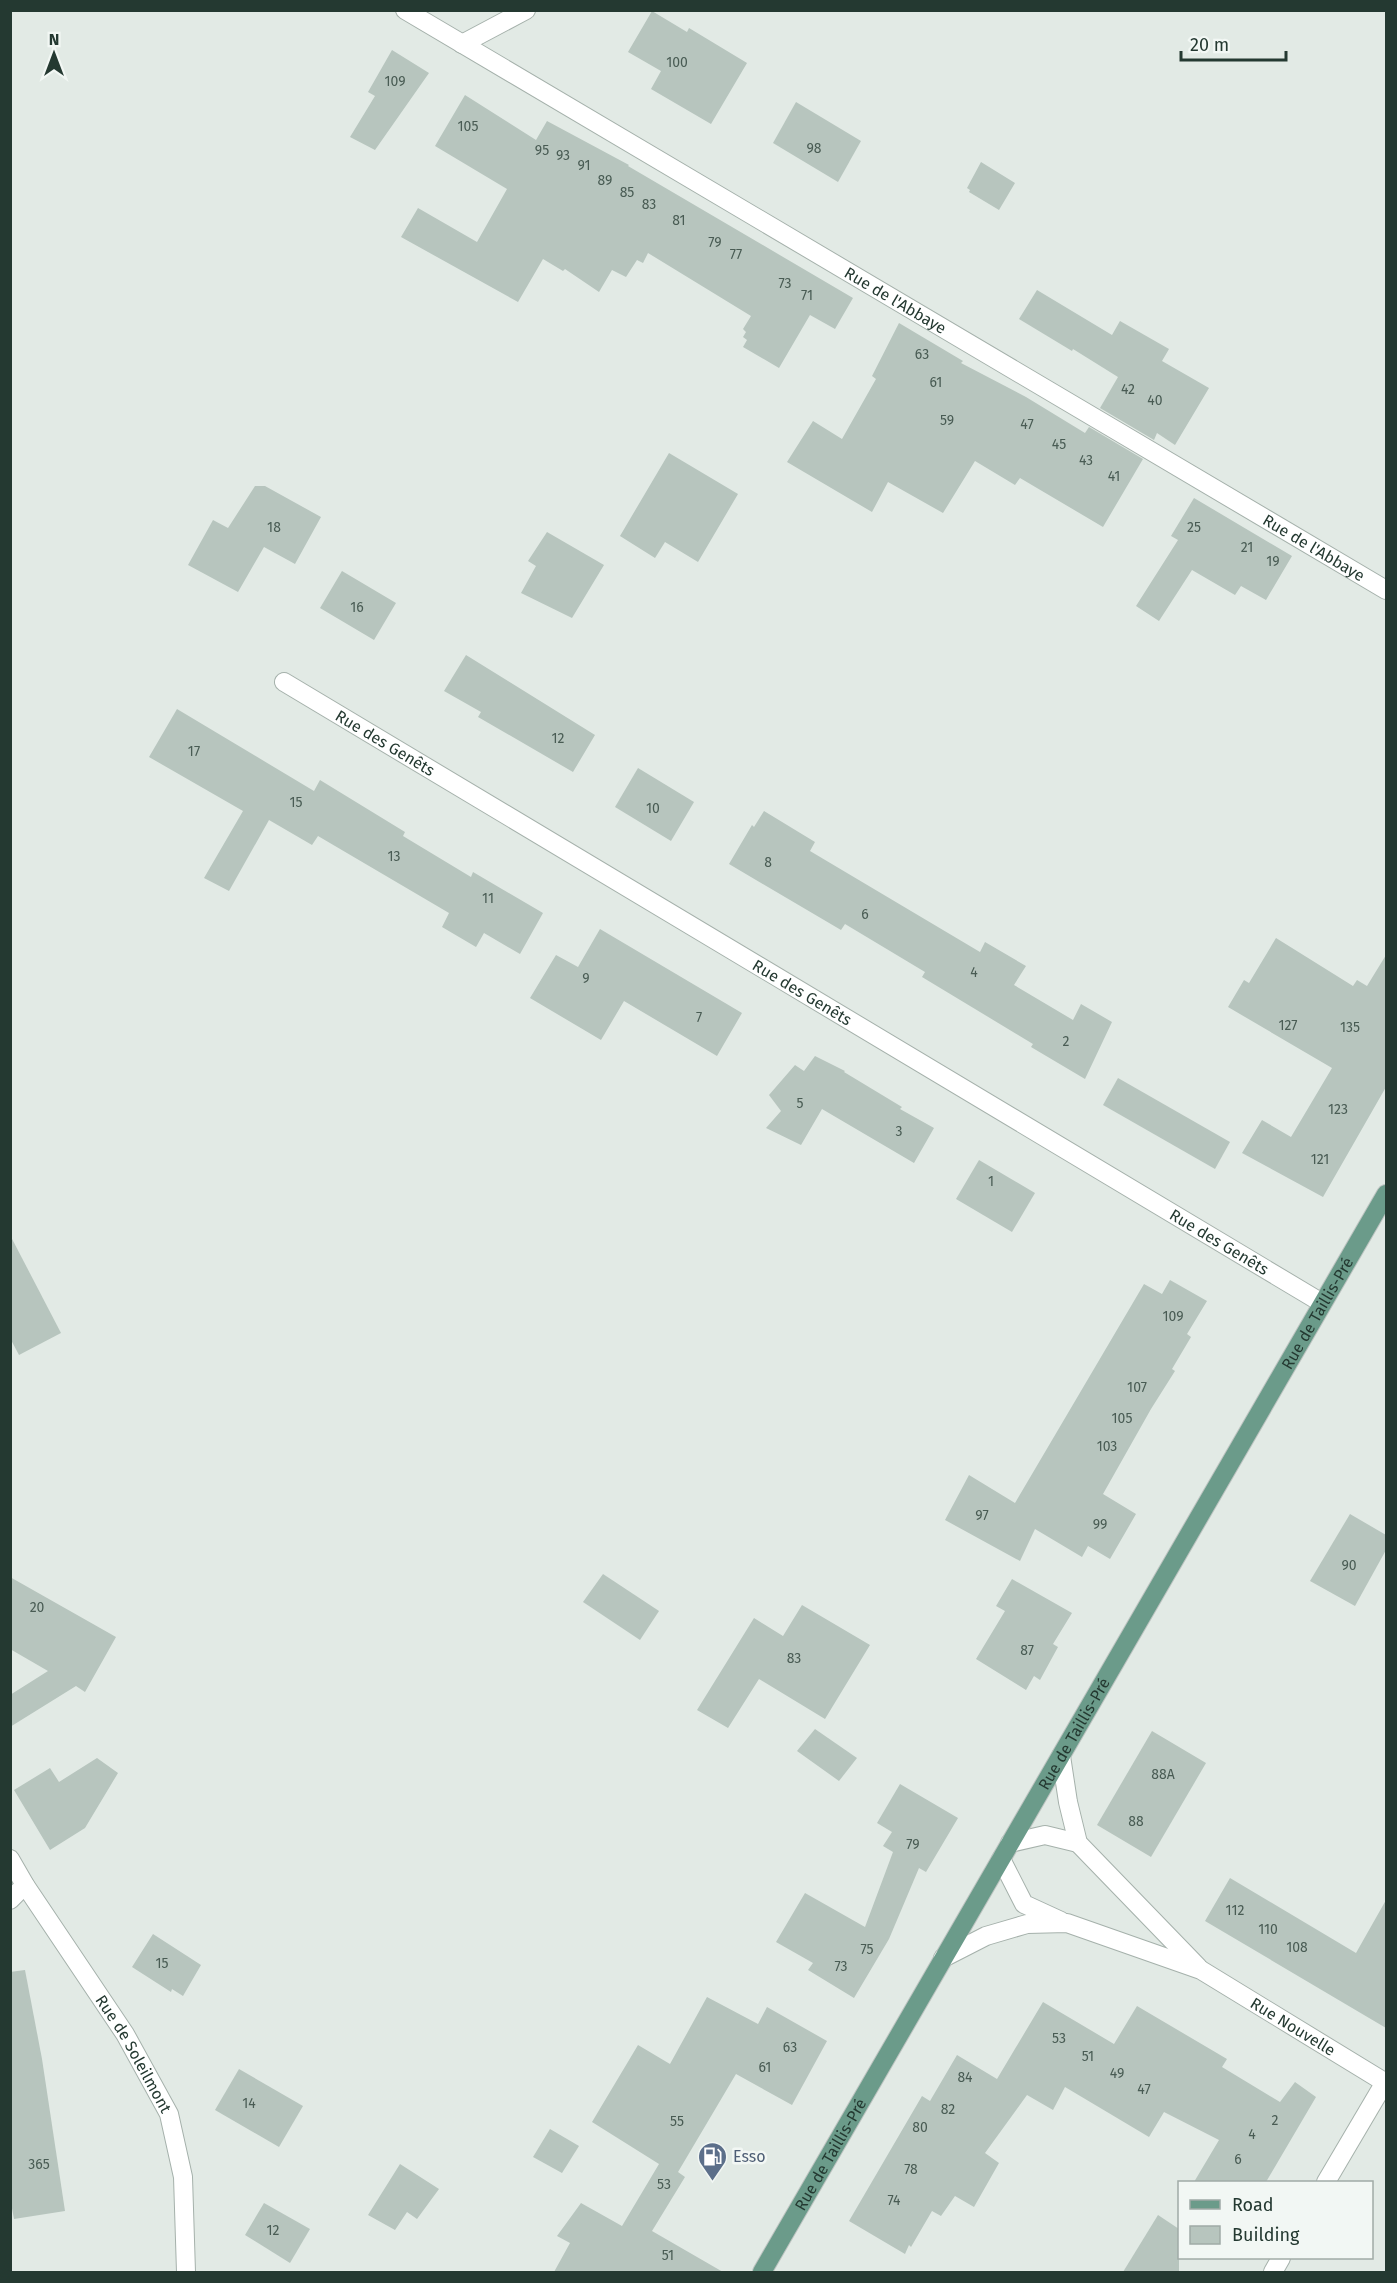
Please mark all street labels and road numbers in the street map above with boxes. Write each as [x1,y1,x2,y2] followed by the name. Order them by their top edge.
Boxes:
[841,263,950,338] street label: Rue de l'Abbaye
[1260,510,1368,585] street label: Rue de l'Abbaye
[332,706,438,780] street label: Rue des Genêts
[749,955,855,1029] street label: Rue des Genêts
[1166,1205,1272,1279] street label: Rue des Genêts
[1277,1254,1357,1373] street label: Rue de Taillis-Pré
[1034,1674,1113,1793] street label: Rue de Taillis-Pré
[92,1991,176,2116] street label: Rue de Soleilmont
[1247,1993,1339,2059] street label: Rue Nouvelle
[790,2095,870,2214] street label: Rue de Taillis-Pré

